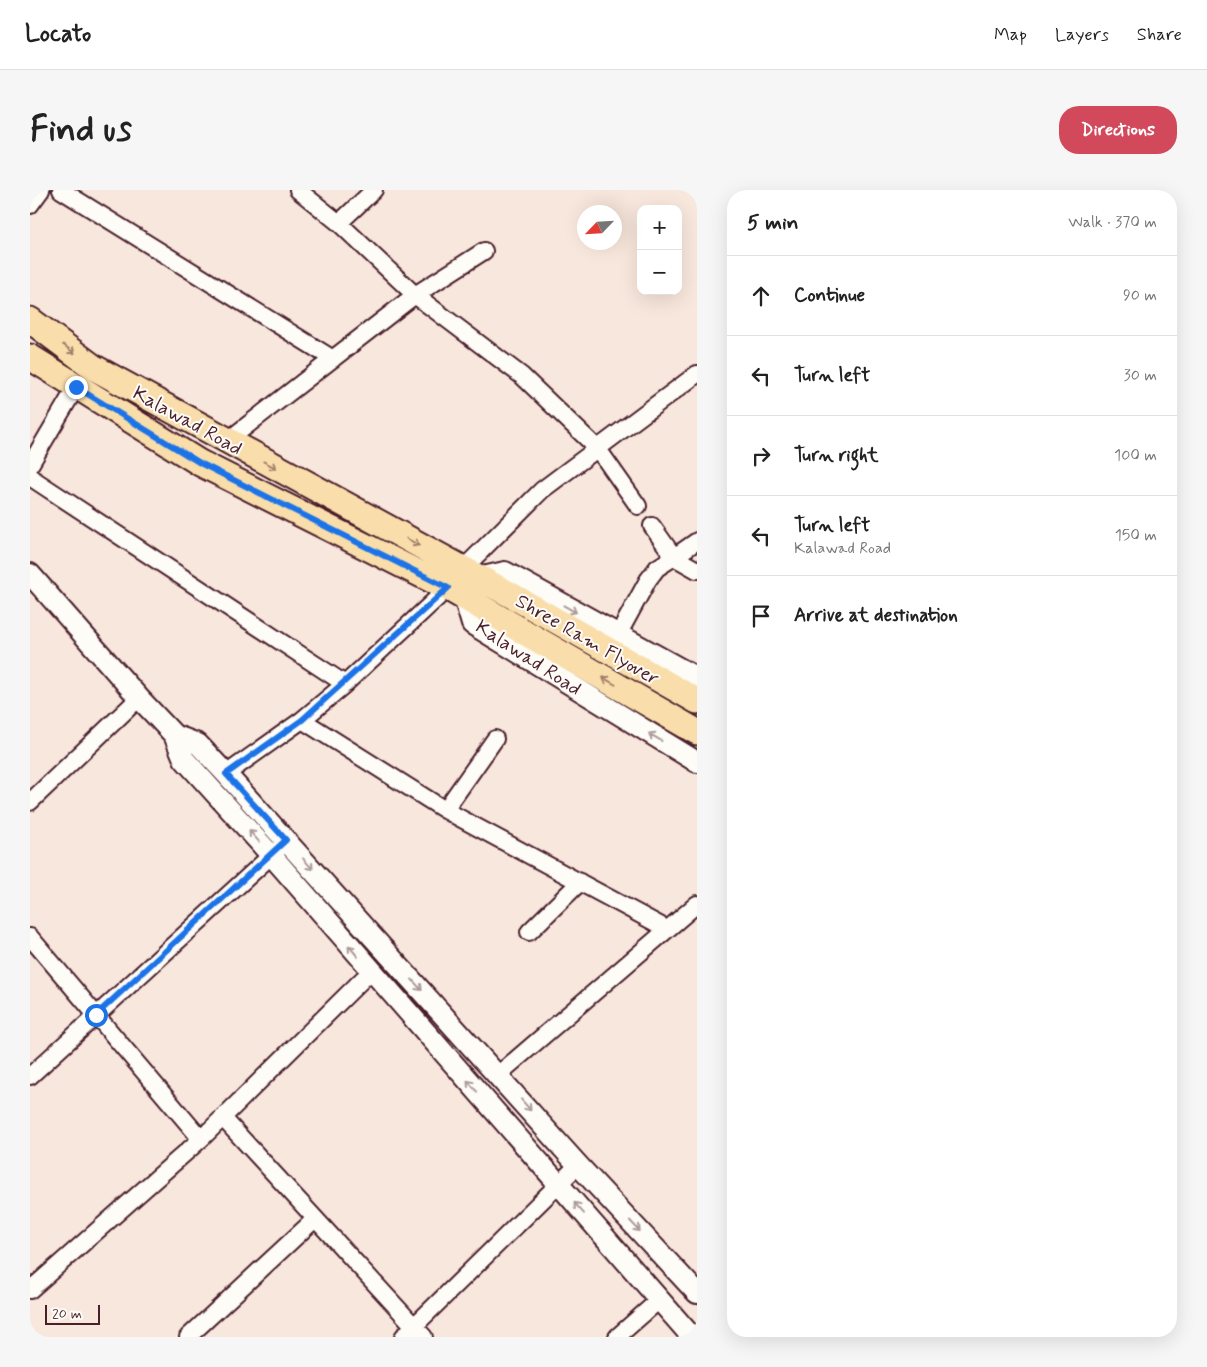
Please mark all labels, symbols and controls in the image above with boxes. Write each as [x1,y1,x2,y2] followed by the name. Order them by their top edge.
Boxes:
[25,19,91,50] text: Locato
[994,23,1027,47] text: Map
[1055,23,1109,47] text: Layers
[1137,23,1182,47] text: Share
[1059,106,1177,154] button: Directions
[30,107,132,153] text: Find us
[577,205,622,250] north arrow
[637,205,682,295] map controls
[637,205,682,250] button: +
[747,209,799,237] text: 5 min
[1068,212,1157,233] text: Walk · 370 m
[637,250,682,295] button: −
[747,282,775,310] icon: ahead
[794,283,865,308] text: Continue
[1123,285,1157,306] text: 90 m
[62,344,76,354] one-way arrow
[747,362,775,390] icon: left
[794,363,870,388] text: Turn left
[1124,365,1157,386] text: 30 m
[65,376,88,399] route end
[128,380,247,463] street label: Kalawad Road
[747,442,775,470] icon: right
[794,443,878,468] text: Turn right
[1114,445,1157,466] text: 100 m
[263,460,278,470] one-way arrow
[794,513,870,538] text: Turn left
[747,522,775,550] icon: left
[1115,525,1157,546] text: 150 m
[406,537,421,547] one-way arrow
[794,538,891,559] text: Kalawad Road
[510,588,664,693] street label: Shree Ram Flyover
[747,602,775,630] icon: arrive
[794,603,958,628] text: Arrive at destination
[563,604,578,614] one-way arrow
[470,614,586,703] street label: Kalawad Road
[603,676,617,686] one-way arrow
[649,731,663,741] one-way arrow
[248,829,259,842] one-way arrow
[302,858,314,871] one-way arrow
[348,944,359,957] one-way arrow
[412,978,423,991] one-way arrow
[85,1004,108,1027] route start
[466,1080,478,1093] one-way arrow
[520,1099,532,1112] one-way arrow
[573,1202,585,1215] one-way arrow
[629,1220,641,1233] one-way arrow
[45,1302,100,1325] scale bar
[52,1305,82,1323] text: 20 m

